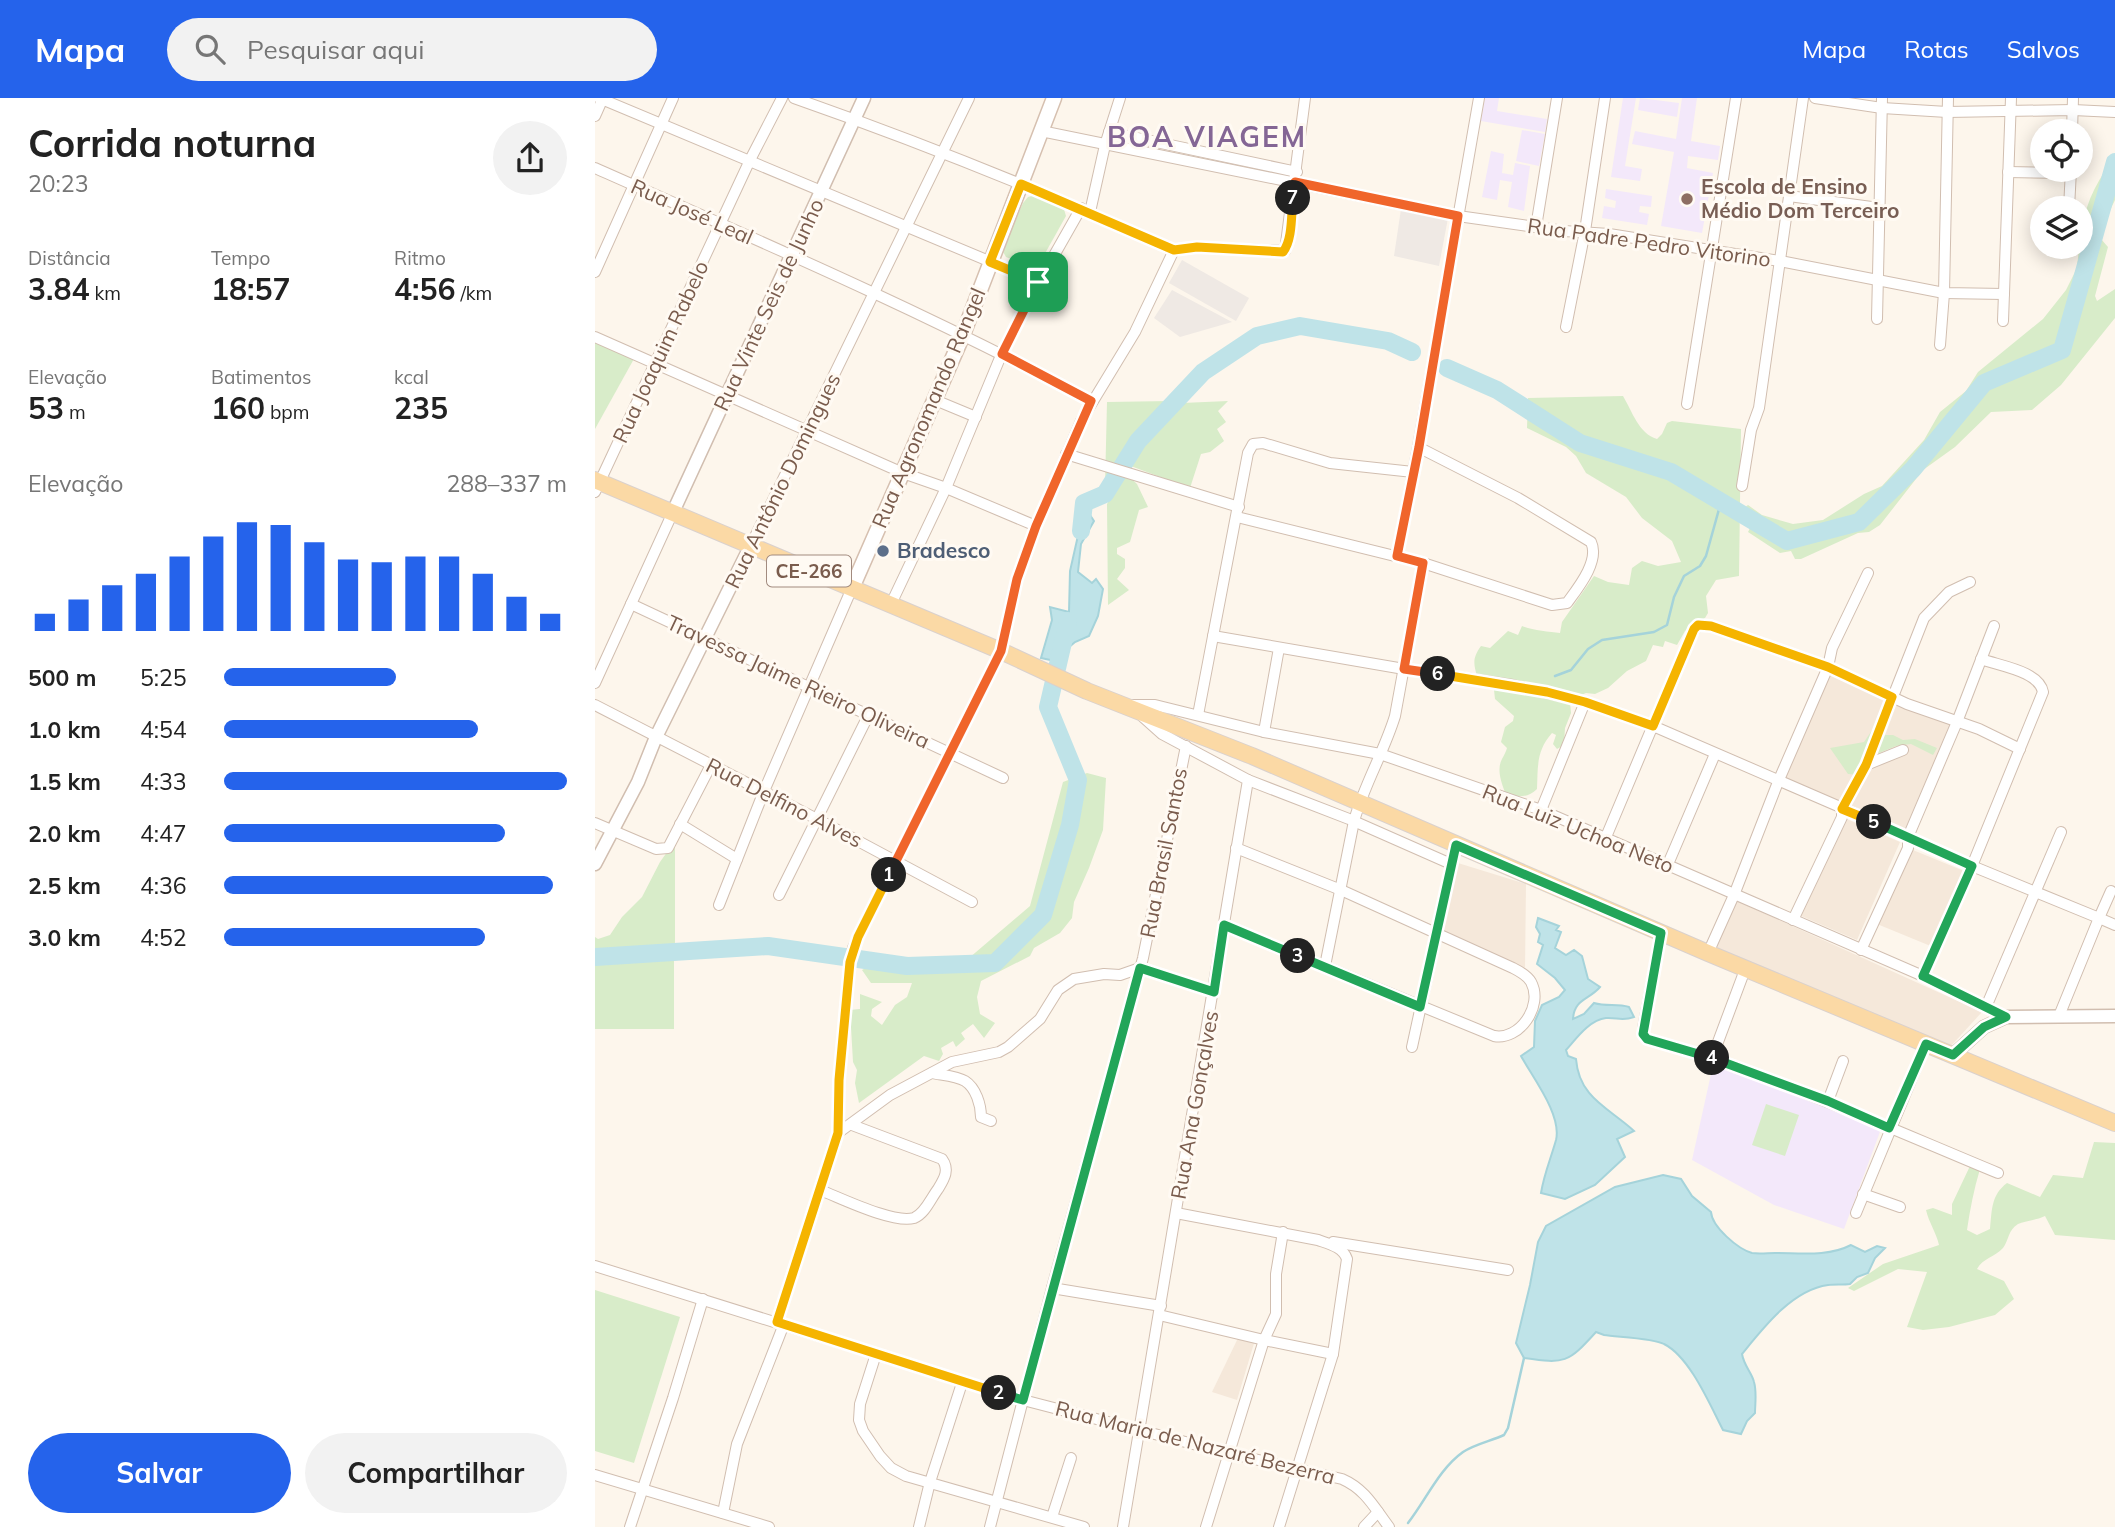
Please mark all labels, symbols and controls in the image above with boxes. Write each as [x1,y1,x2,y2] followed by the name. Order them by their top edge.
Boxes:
[167,18,657,81] search box
[35,29,125,70] text: Mapa
[191,30,229,68] icon: search
[247,33,424,66] text: Pesquisar aqui
[1802,34,1866,64] text: Mapa
[1904,34,1969,64] text: Rotas
[2007,34,2080,64] text: Salvos
[28,119,316,167] text: Corrida noturna
[1107,119,1307,154] district label: BOA VIAGEM
[2030,119,2093,259] map controls
[2030,119,2093,182] button: locate
[493,121,567,195] button: share
[28,169,88,198] text: 20:23
[627,173,758,250] street label: Rua José Leal
[1701,173,1899,223] place label: Escola de Ensino Médio Dom Terceiro
[1275,180,1311,216] pin: 7
[1287,185,1298,209] text: 7
[1679,191,1695,207] marker: Escola de Ensino Médio Dom Terceiro
[707,194,829,415] street label: Rua Vinte Seis de Junho
[2030,196,2093,259] button: layers
[1526,212,1772,272] street label: Rua Padre Pedro Vitorino
[28,246,111,270] text: Distância
[211,246,270,270] text: Tempo
[394,246,446,270] text: Ritmo
[1008,252,1068,312] pin
[606,256,714,447] street label: Rua Joaquim Rabelo
[1019,263,1057,301] icon: arrive
[28,270,89,308] text: 3.84
[211,270,290,308] text: 18:57
[394,270,455,308] text: 4:56
[89,281,121,305] text: km
[455,281,492,305] text: /km
[866,284,991,532] street label: Rua Agronomando Rangel
[28,365,107,389] text: Elevação
[211,365,311,389] text: Batimentos
[394,365,429,389] text: kcal
[719,369,846,593] street label: Rua Antônio Domingues
[28,389,64,427] text: 53
[211,389,265,427] text: 160
[394,389,448,427] text: 235
[64,400,86,424] text: m
[265,400,309,424] text: bpm
[28,469,123,498] text: Elevação
[446,469,567,498] text: 288–337 m
[897,537,991,563] place label: Bradesco
[875,543,891,559] marker: Bradesco
[767,556,851,586] road number: CE-266
[663,609,934,754] street label: Travessa Jaime Rieiro Oliveira
[1421,656,1455,692] pin: 6
[1432,661,1443,685] text: 6
[28,663,96,692] text: 500 m
[140,663,187,692] text: 5:25
[28,715,101,744] text: 1.0 km
[140,715,187,744] text: 4:54
[702,751,867,853] street label: Rua Delfino Alves
[1134,766,1192,940] street label: Rua Brasil Santos
[28,767,101,796] text: 1.5 km
[140,767,187,796] text: 4:33
[1479,778,1678,878] street label: Rua Luiz Uchoa Neto
[1857,804,1891,840] pin: 5
[1868,809,1879,833] text: 5
[28,819,101,848] text: 2.0 km
[140,819,187,848] text: 4:47
[871,858,907,892] pin: 1
[883,862,894,886] text: 1
[28,871,101,900] text: 2.5 km
[140,871,187,900] text: 4:36
[28,923,101,952] text: 3.0 km
[140,923,187,952] text: 4:52
[1281,938,1315,974] pin: 3
[1292,943,1303,967] text: 3
[1165,1009,1223,1201] street label: Rua Ana Gonçalves
[1695,1040,1729,1076] pin: 4
[1706,1045,1717,1069] text: 4
[981,1376,1017,1410] pin: 2
[993,1380,1004,1404] text: 2
[1053,1395,1338,1489] street label: Rua Maria de Nazaré Bezerra
[28,1433,291,1513] button: Salvar
[305,1433,567,1513] button: Compartilhar

